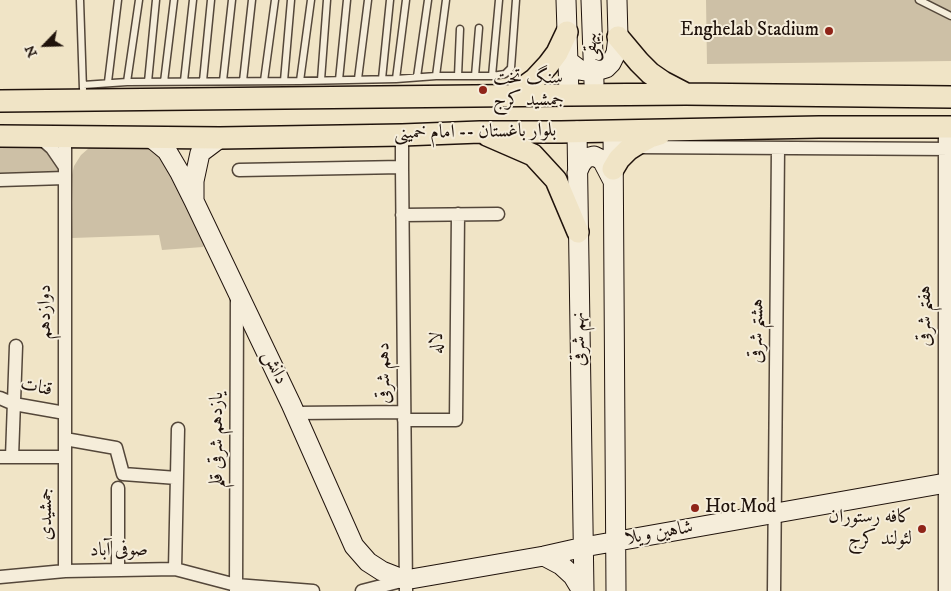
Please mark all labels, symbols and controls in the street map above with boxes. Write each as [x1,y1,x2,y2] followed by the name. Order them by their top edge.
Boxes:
[20,20,70,70] north arrow
[680,20,819,42] place label: Enghelab Stadium
[823,25,835,37] marker: Enghelab Stadium
[580,32,604,62] street label: بیهقی
[21,42,42,60] text: N
[493,68,564,112] place label: سنگ تخت جمشید کرج
[477,84,489,96] marker: سنگ تخت جمشید کرج
[394,120,556,146] street label: بلوار باغستان -- امام خمینی
[35,285,57,339] street label: دوازدهم
[915,285,937,347] street label: هفتم شرقی
[746,298,770,364] street label: هشتم شرقی
[568,311,592,367] street label: نهم شرقی
[427,332,449,354] street label: لاله
[373,342,397,404] street label: دهم شرقی
[256,347,292,389] street label: دانش
[18,374,54,402] street label: قنات
[207,392,229,488] street label: یازدهم شرقی قلم
[36,488,58,540] street label: جمشیدی
[705,497,776,519] place label: Hot Mod
[689,502,701,514] marker: Hot Mod
[828,507,912,551] place label: کافه رستوران لئولند کرج
[623,517,695,551] street label: شاهین ویلا
[916,523,928,535] marker: کافه رستوران لئولند کرج
[90,539,148,563] street label: صوفی آباد

